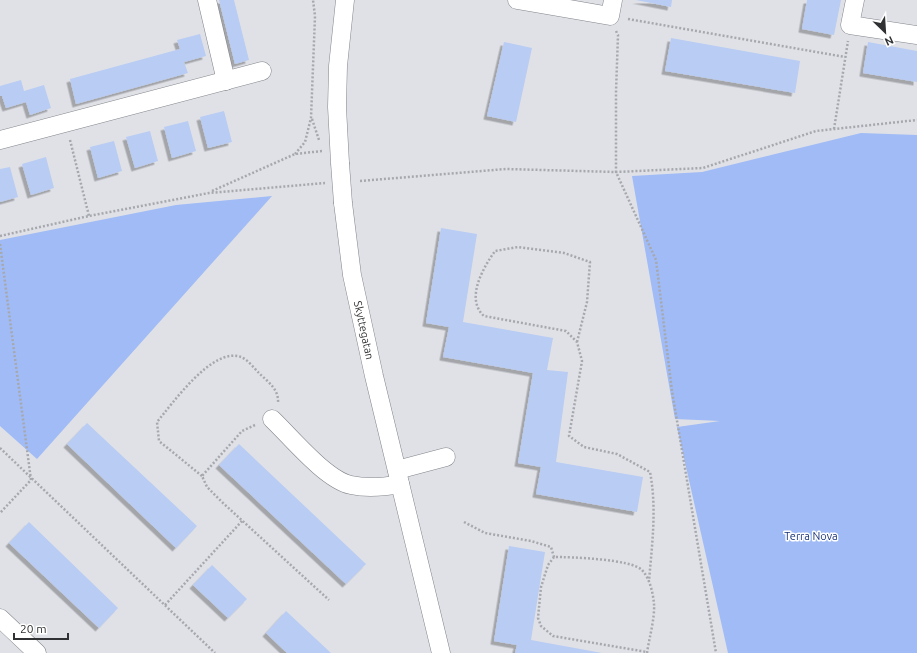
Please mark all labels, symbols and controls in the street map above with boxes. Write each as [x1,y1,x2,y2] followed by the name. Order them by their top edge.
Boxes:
[865,12,905,52] north arrow
[883,34,895,48] text: N
[352,300,376,361] street label: Skyttegatan
[784,530,838,542] park label: Terra Nova
[14,615,68,641] scale bar
[20,622,47,635] text: 20 m

